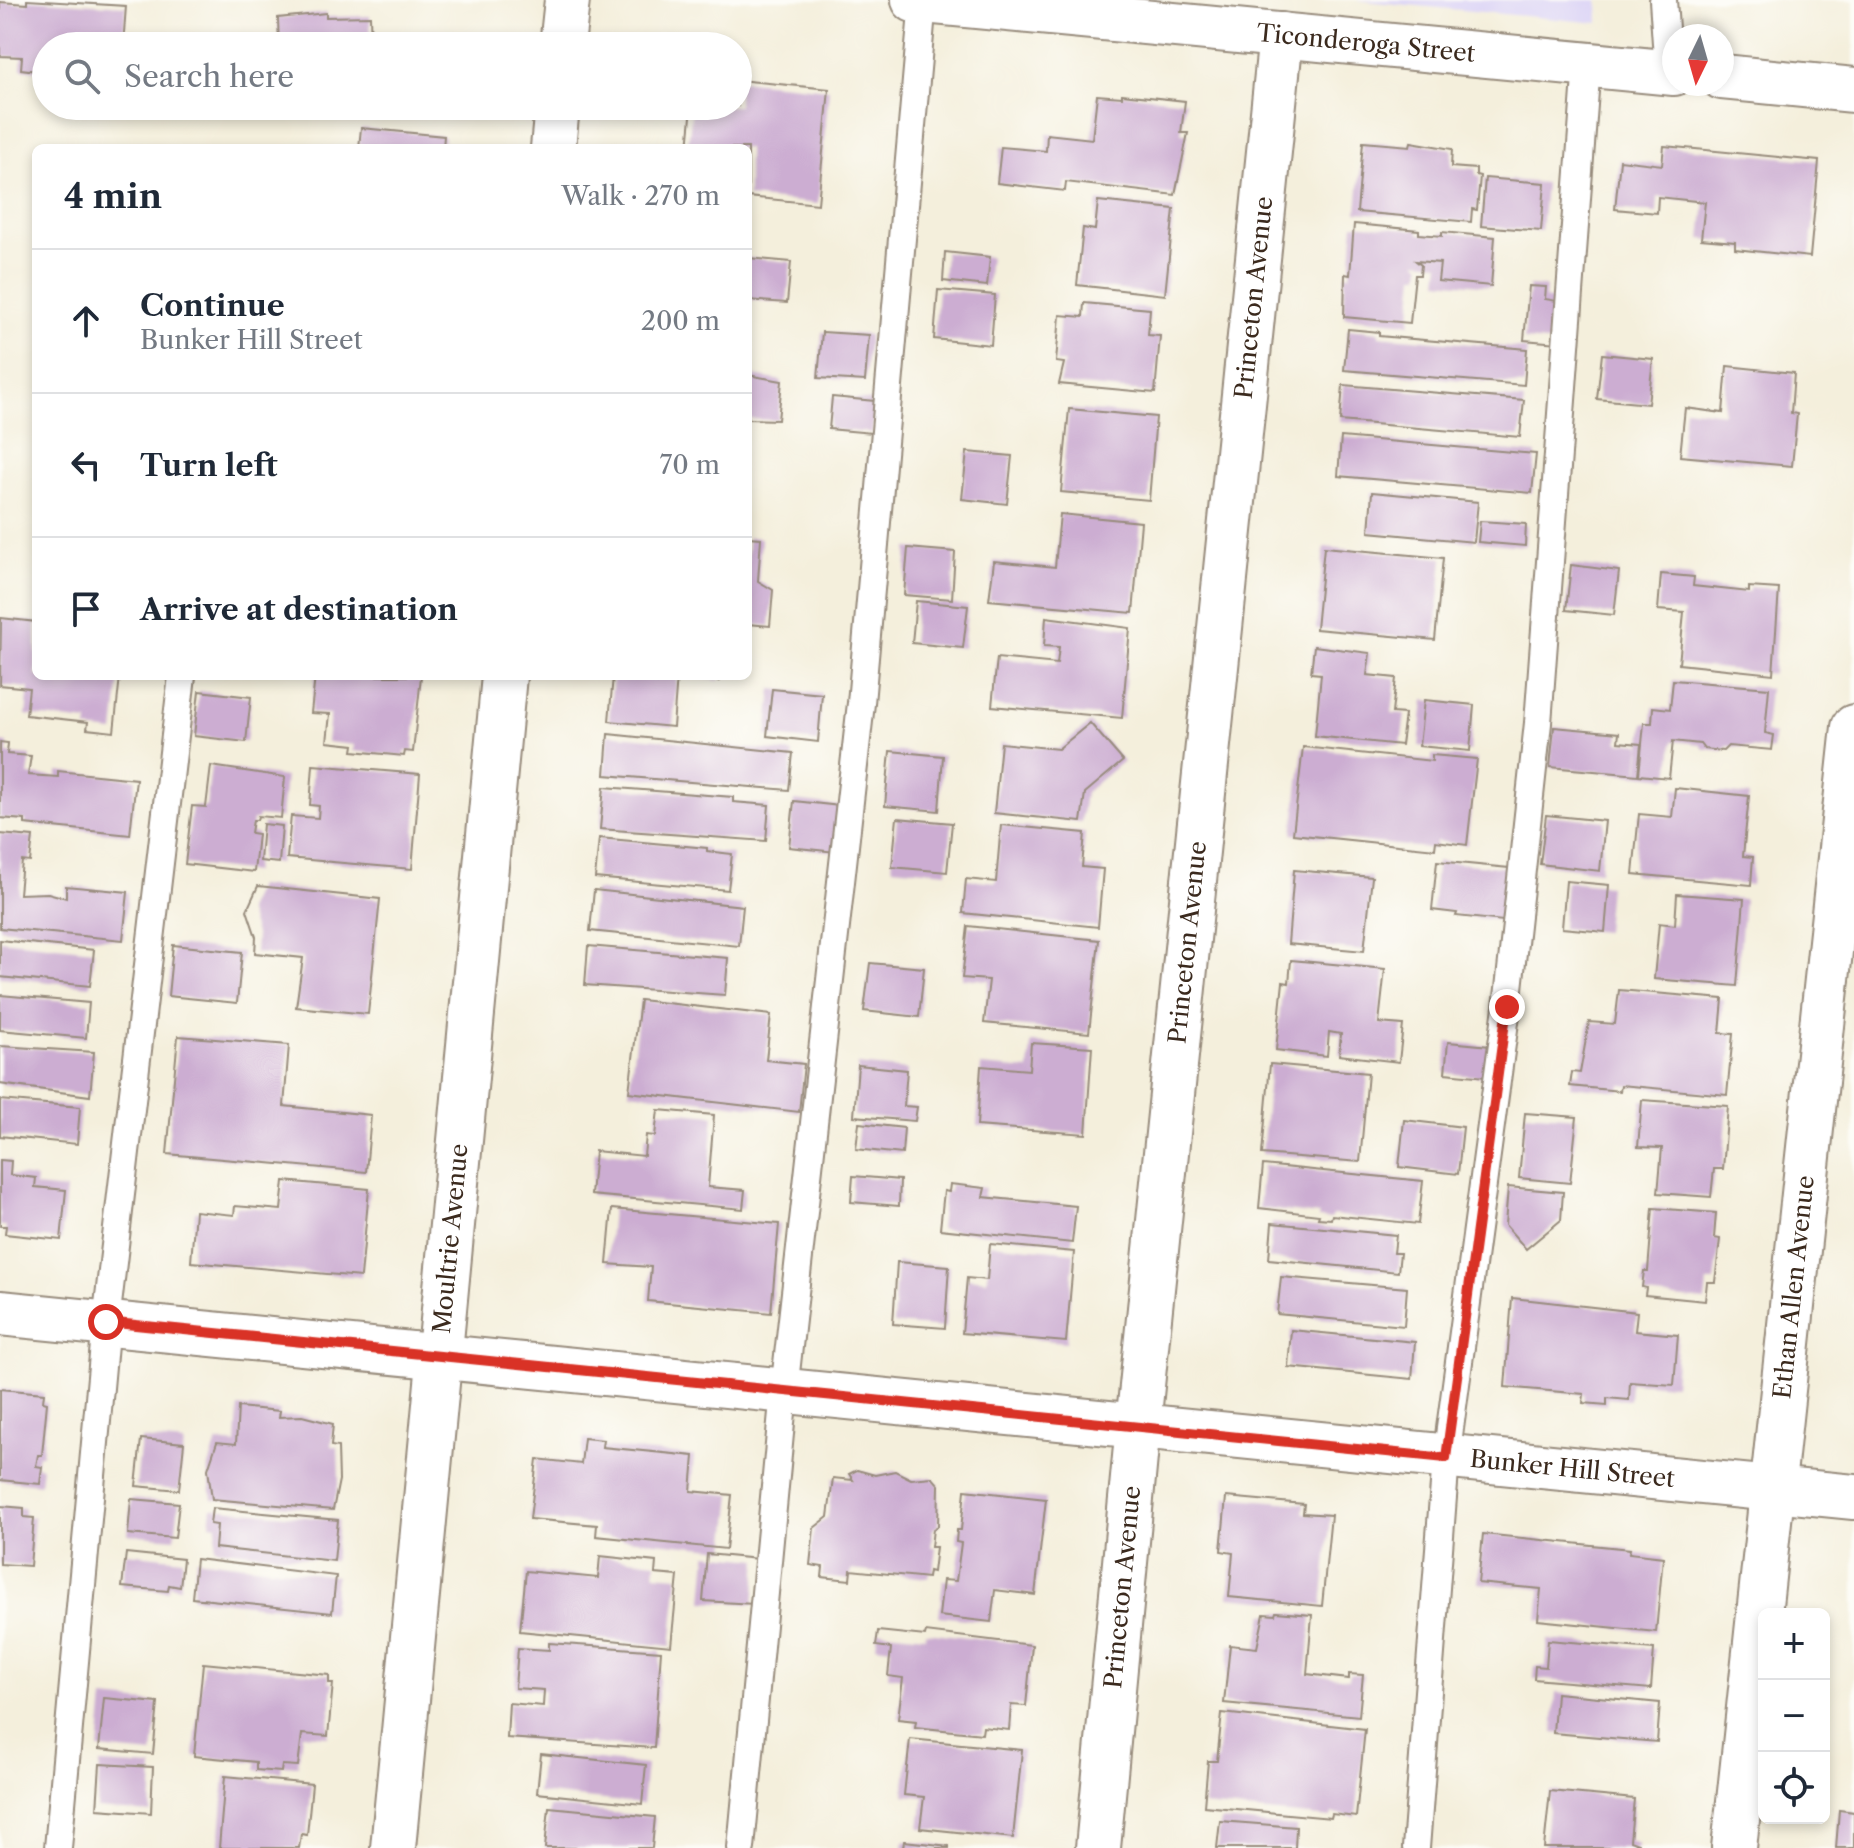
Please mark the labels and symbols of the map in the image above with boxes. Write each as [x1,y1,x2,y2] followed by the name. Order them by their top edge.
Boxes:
[1255,18,1477,68] street label: Ticonderoga Street
[1662,24,1734,96] north arrow
[1229,195,1278,400] street label: Princeton Avenue
[1162,840,1212,1045] street label: Princeton Avenue
[1489,989,1525,1025] route end
[427,1142,474,1335] street label: Moultrie Avenue
[1767,1174,1820,1400] street label: Ethan Allen Avenue
[88,1304,124,1340] route start
[1469,1444,1677,1493] street label: Bunker Hill Street
[1098,1485,1146,1690] street label: Princeton Avenue

